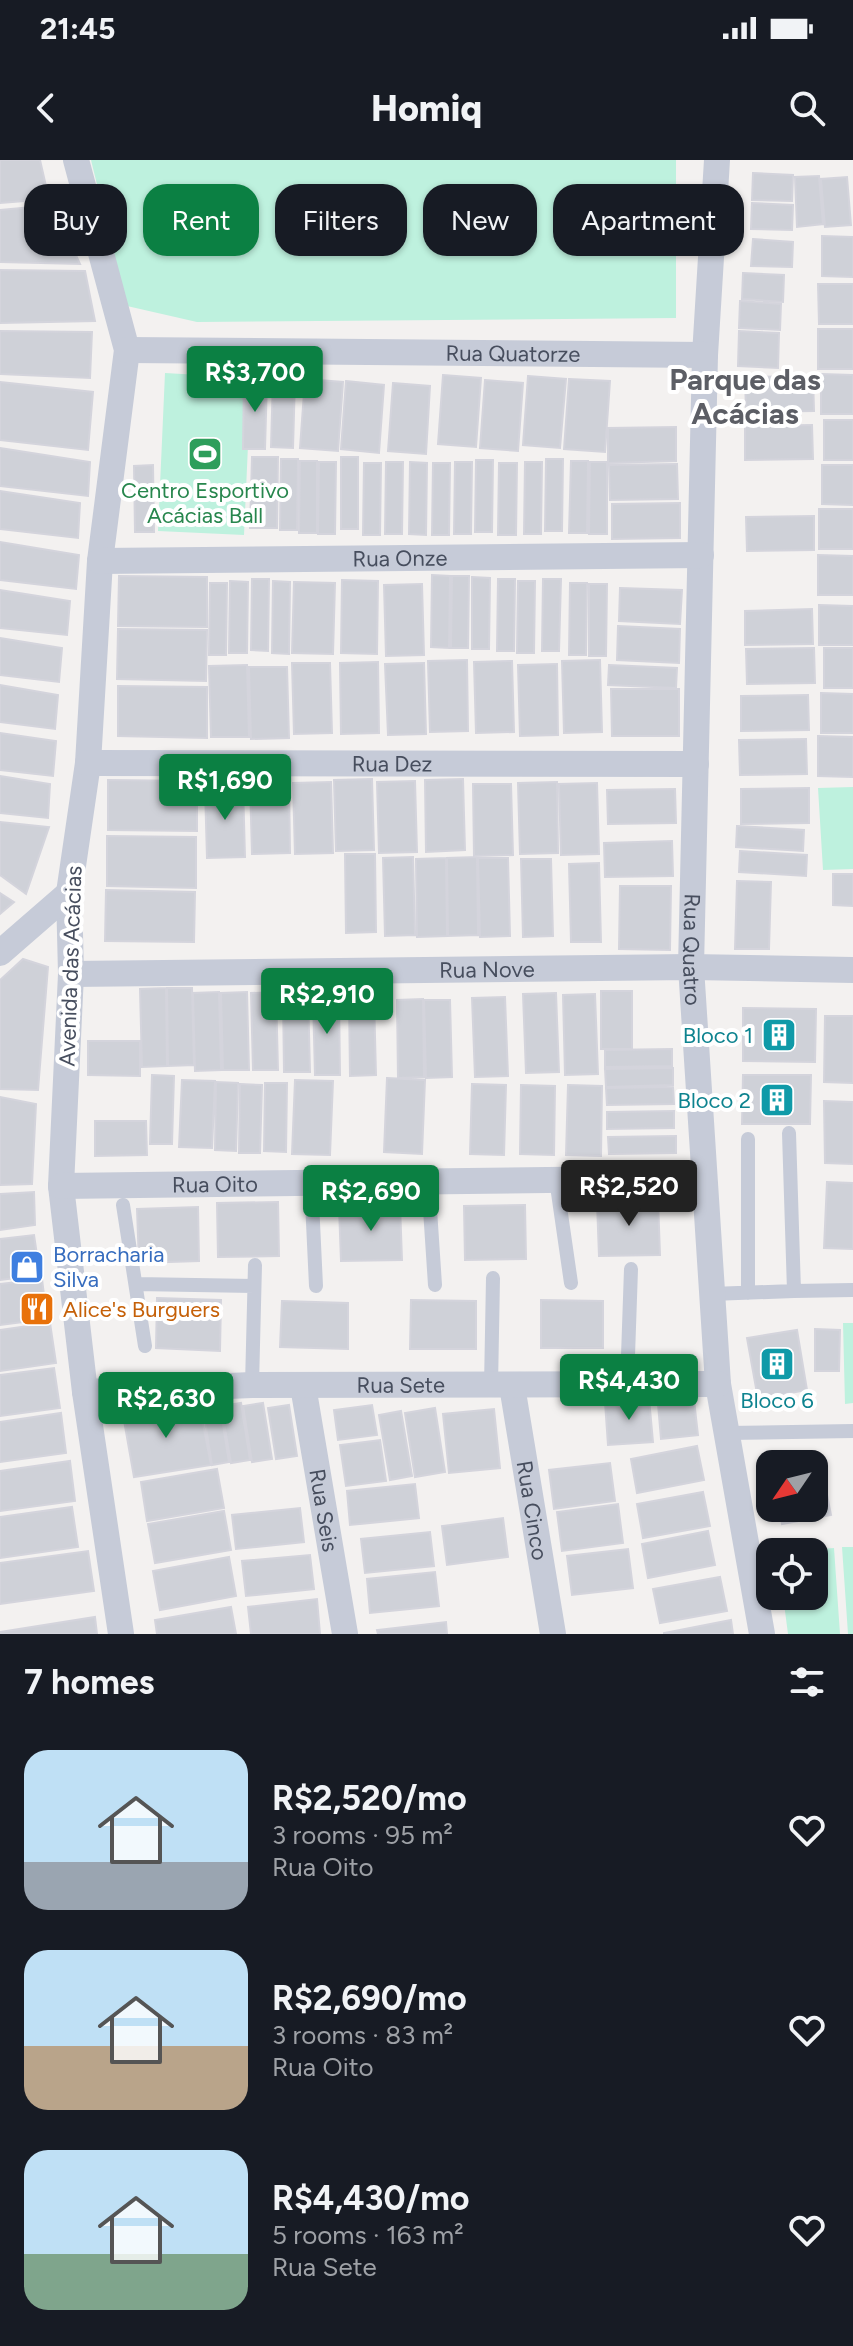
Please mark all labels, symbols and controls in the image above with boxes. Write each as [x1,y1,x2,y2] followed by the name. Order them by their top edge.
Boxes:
[40,10,115,47] text: 21:45
[24,86,68,130] icon: back
[785,86,829,130] icon: search
[371,87,482,130] text: Homiq
[24,184,127,256] chip: Buy
[143,184,259,256] chip: Rent
[275,184,407,256] chip: Filters
[423,184,537,256] chip: New
[553,184,744,256] chip: Apartment
[446,340,580,368] street label: Rua Quatorze
[181,346,329,414] pin: R$3,700
[205,356,305,388] text: R$3,700
[669,361,821,432] district label: Parque das Acácias
[186,435,224,473] sports icon: Centro Esportivo Acácias Ball
[121,477,289,529] place label: Centro Esportivo Acácias Ball
[352,545,448,572] street label: Rua Onze
[352,750,432,778] street label: Rua Dez
[151,754,299,822] pin: R$1,690
[177,764,273,796] text: R$1,690
[54,865,87,1067] street label: Avenida das Acácias
[677,893,706,1006] street label: Rua Quatro
[439,956,535,984] street label: Rua Nove
[253,968,401,1036] pin: R$2,910
[279,978,375,1010] text: R$2,910
[760,1016,798,1054] building icon: Bloco 1
[683,1022,753,1049] place label: Bloco 1
[758,1081,796,1119] building icon: Bloco 2
[678,1087,751,1114] place label: Bloco 2
[555,1160,703,1228] pin: R$2,520
[297,1165,445,1233] pin: R$2,690
[579,1170,679,1202] text: R$2,520
[172,1171,258,1199] street label: Rua Oito
[321,1175,421,1207] text: R$2,690
[53,1241,164,1293] place label: Borracharia Silva
[8,1248,46,1286] shop icon: Borracharia Silva
[18,1290,56,1328] restaurant icon: Alice's Burguers
[63,1296,220,1323] place label: Alice's Burguers
[758,1345,796,1383] building icon: Bloco 6
[555,1354,703,1422] pin: R$4,430
[578,1364,680,1396] text: R$4,430
[92,1372,240,1440] pin: R$2,630
[357,1372,445,1399] street label: Rua Sete
[116,1382,216,1414] text: R$2,630
[740,1387,814,1414] place label: Bloco 6
[756,1450,828,1522] north arrow
[756,1450,828,1610] map controls
[511,1459,554,1562] street label: Rua Cinco
[303,1467,344,1554] street label: Rua Seis
[756,1538,828,1610] button: locate
[785,1660,829,1704] icon: filters
[24,1662,154,1703] text: 7 homes
[272,1778,467,1819] text: R$2,520/mo
[88,1782,184,1878] icon: home
[785,1808,829,1852] icon: heart
[272,1819,453,1851] text: 3 rooms · 95 m²
[272,1851,374,1883] text: Rua Oito
[272,1978,467,2019] text: R$2,690/mo
[88,1982,184,2078] icon: home
[785,2008,829,2052] icon: heart
[272,2019,453,2051] text: 3 rooms · 83 m²
[272,2051,374,2083] text: Rua Oito
[272,2178,470,2219] text: R$4,430/mo
[88,2182,184,2278] icon: home
[785,2208,829,2252] icon: heart
[272,2219,464,2251] text: 5 rooms · 163 m²
[272,2251,377,2283] text: Rua Sete

